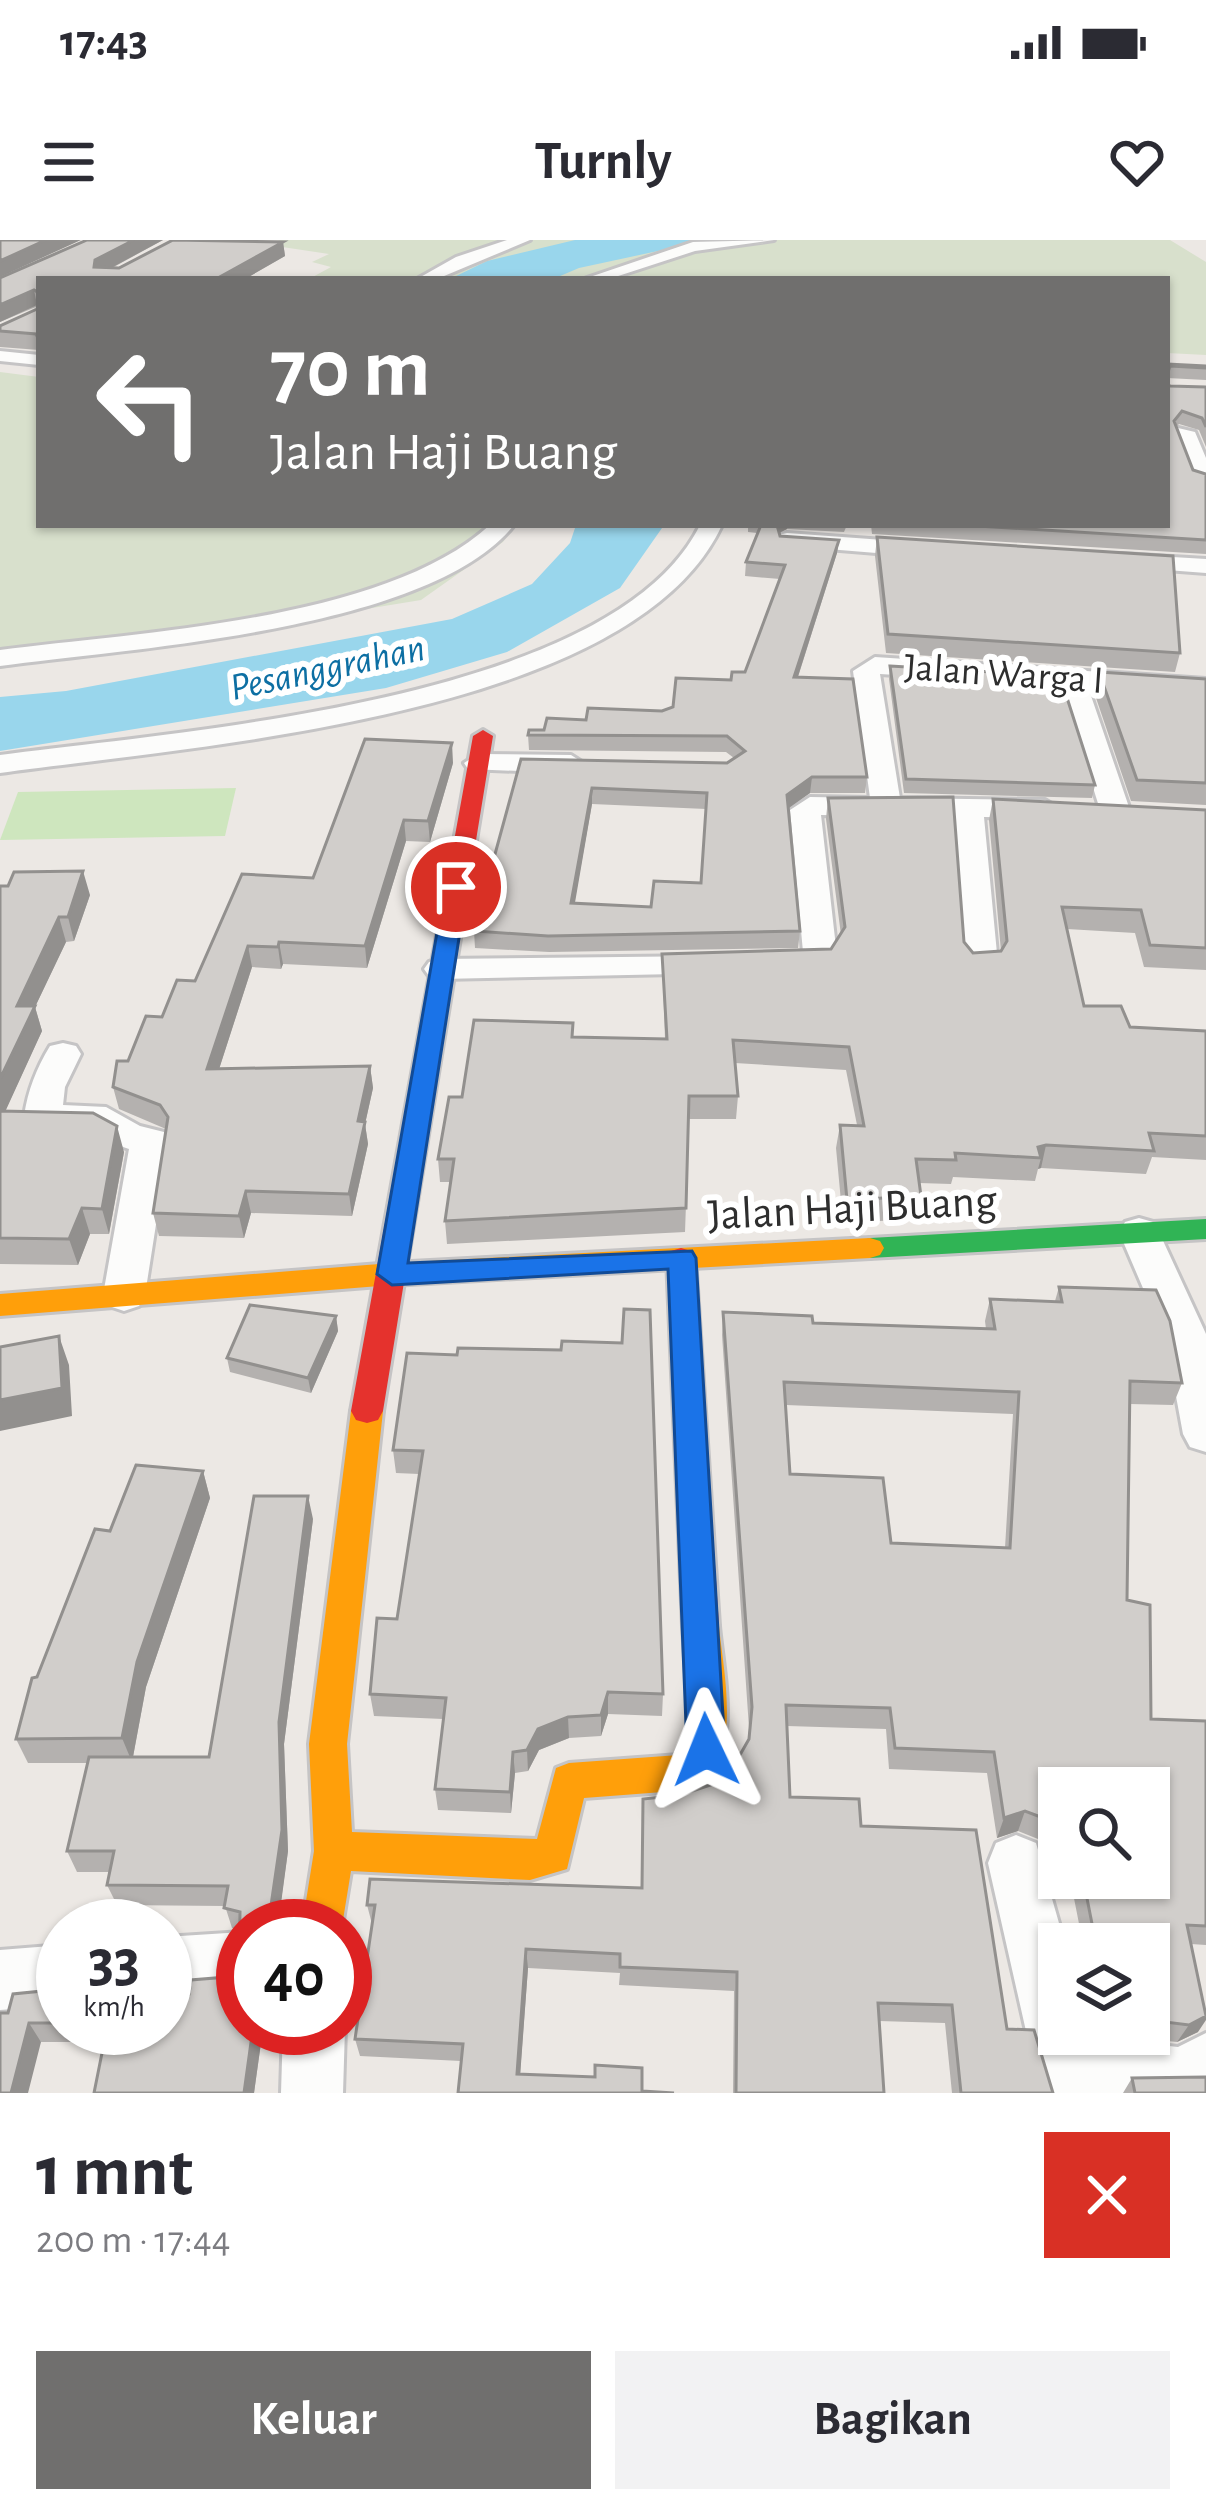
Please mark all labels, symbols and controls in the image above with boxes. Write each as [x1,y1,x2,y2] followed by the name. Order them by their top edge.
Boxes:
[60,19,148,64] text: 17:43
[36,129,102,195] icon: menu
[1104,129,1170,195] icon: heart
[534,135,672,189] text: Turnly
[72,324,228,480] icon: left
[270,328,431,412] text: 70 m
[270,426,617,480] text: Jalan Haji Buang
[227,629,428,708] water label: Pesanggrahan
[903,648,1105,701] street label: Jalan Warga I
[405,836,507,938] pin
[423,854,489,920] icon: arrive
[706,1178,998,1239] street label: Jalan Haji Buang
[643,1687,769,1813] position arrow
[1038,1767,1170,2055] map controls
[1038,1767,1170,1899] button: search
[216,1899,372,2055] speed limit sign: 40
[1038,1923,1170,2055] button: layers
[88,1932,140,1992] text: 33
[83,1992,145,2022] text: km/h
[1044,2132,1170,2258] button: close
[36,2136,193,2208] text: 1 mnt
[36,2221,231,2260] text: 200 m · 17:44
[36,2351,591,2489] button: Keluar
[615,2351,1170,2489] button: Bagikan

